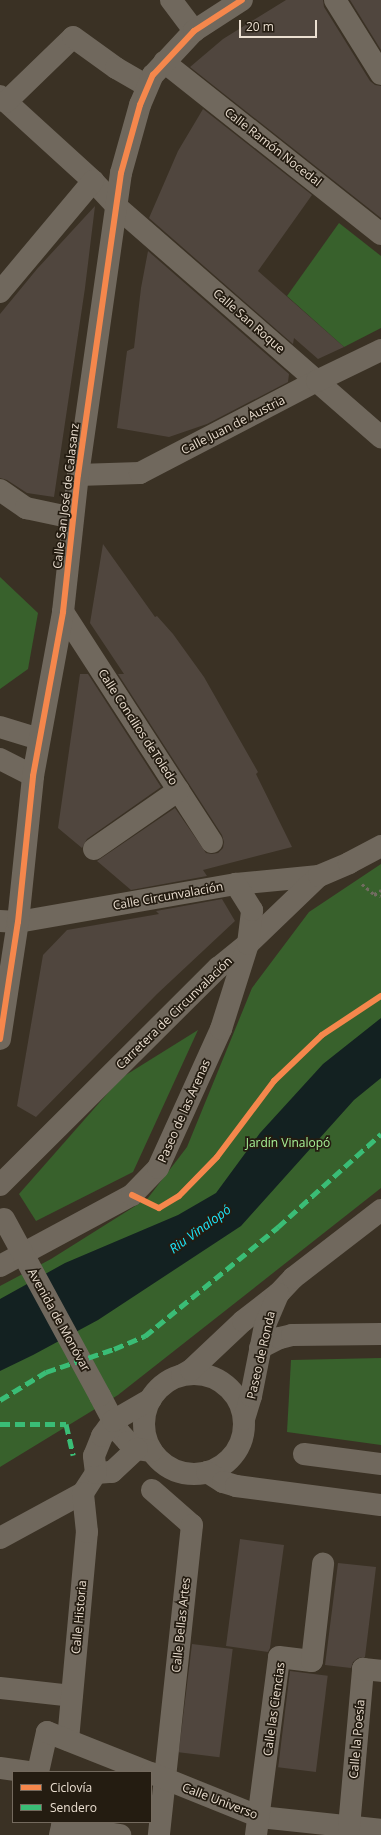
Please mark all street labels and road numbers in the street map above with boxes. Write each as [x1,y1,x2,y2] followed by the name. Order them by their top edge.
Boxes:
[222,105,324,189] street label: Calle Ramón Nocedal
[210,286,288,356] street label: Calle San Roque
[179,393,287,457] street label: Calle Juan de Austria
[50,422,82,570] street label: Calle San José de Calasanz
[95,666,181,788] street label: Calle Concilios deToledo
[112,879,224,913] street label: Calle Circunvalación
[113,954,235,1072] street label: Carretera de Circunvalación
[155,1057,213,1165] street label: Paseo de las Arenas
[25,1266,93,1374] street label: Avenida de Monóvar
[244,1310,278,1400] street label: Paseo de Ronda
[169,1577,193,1673] street label: Calle Bellas Artes
[69,1580,89,1654] street label: Calle Historia
[260,1661,288,1757] street label: Calle las Ciencias
[346,1699,368,1779] street label: Calle la Poesía
[180,1780,260,1822] street label: Calle Universo

